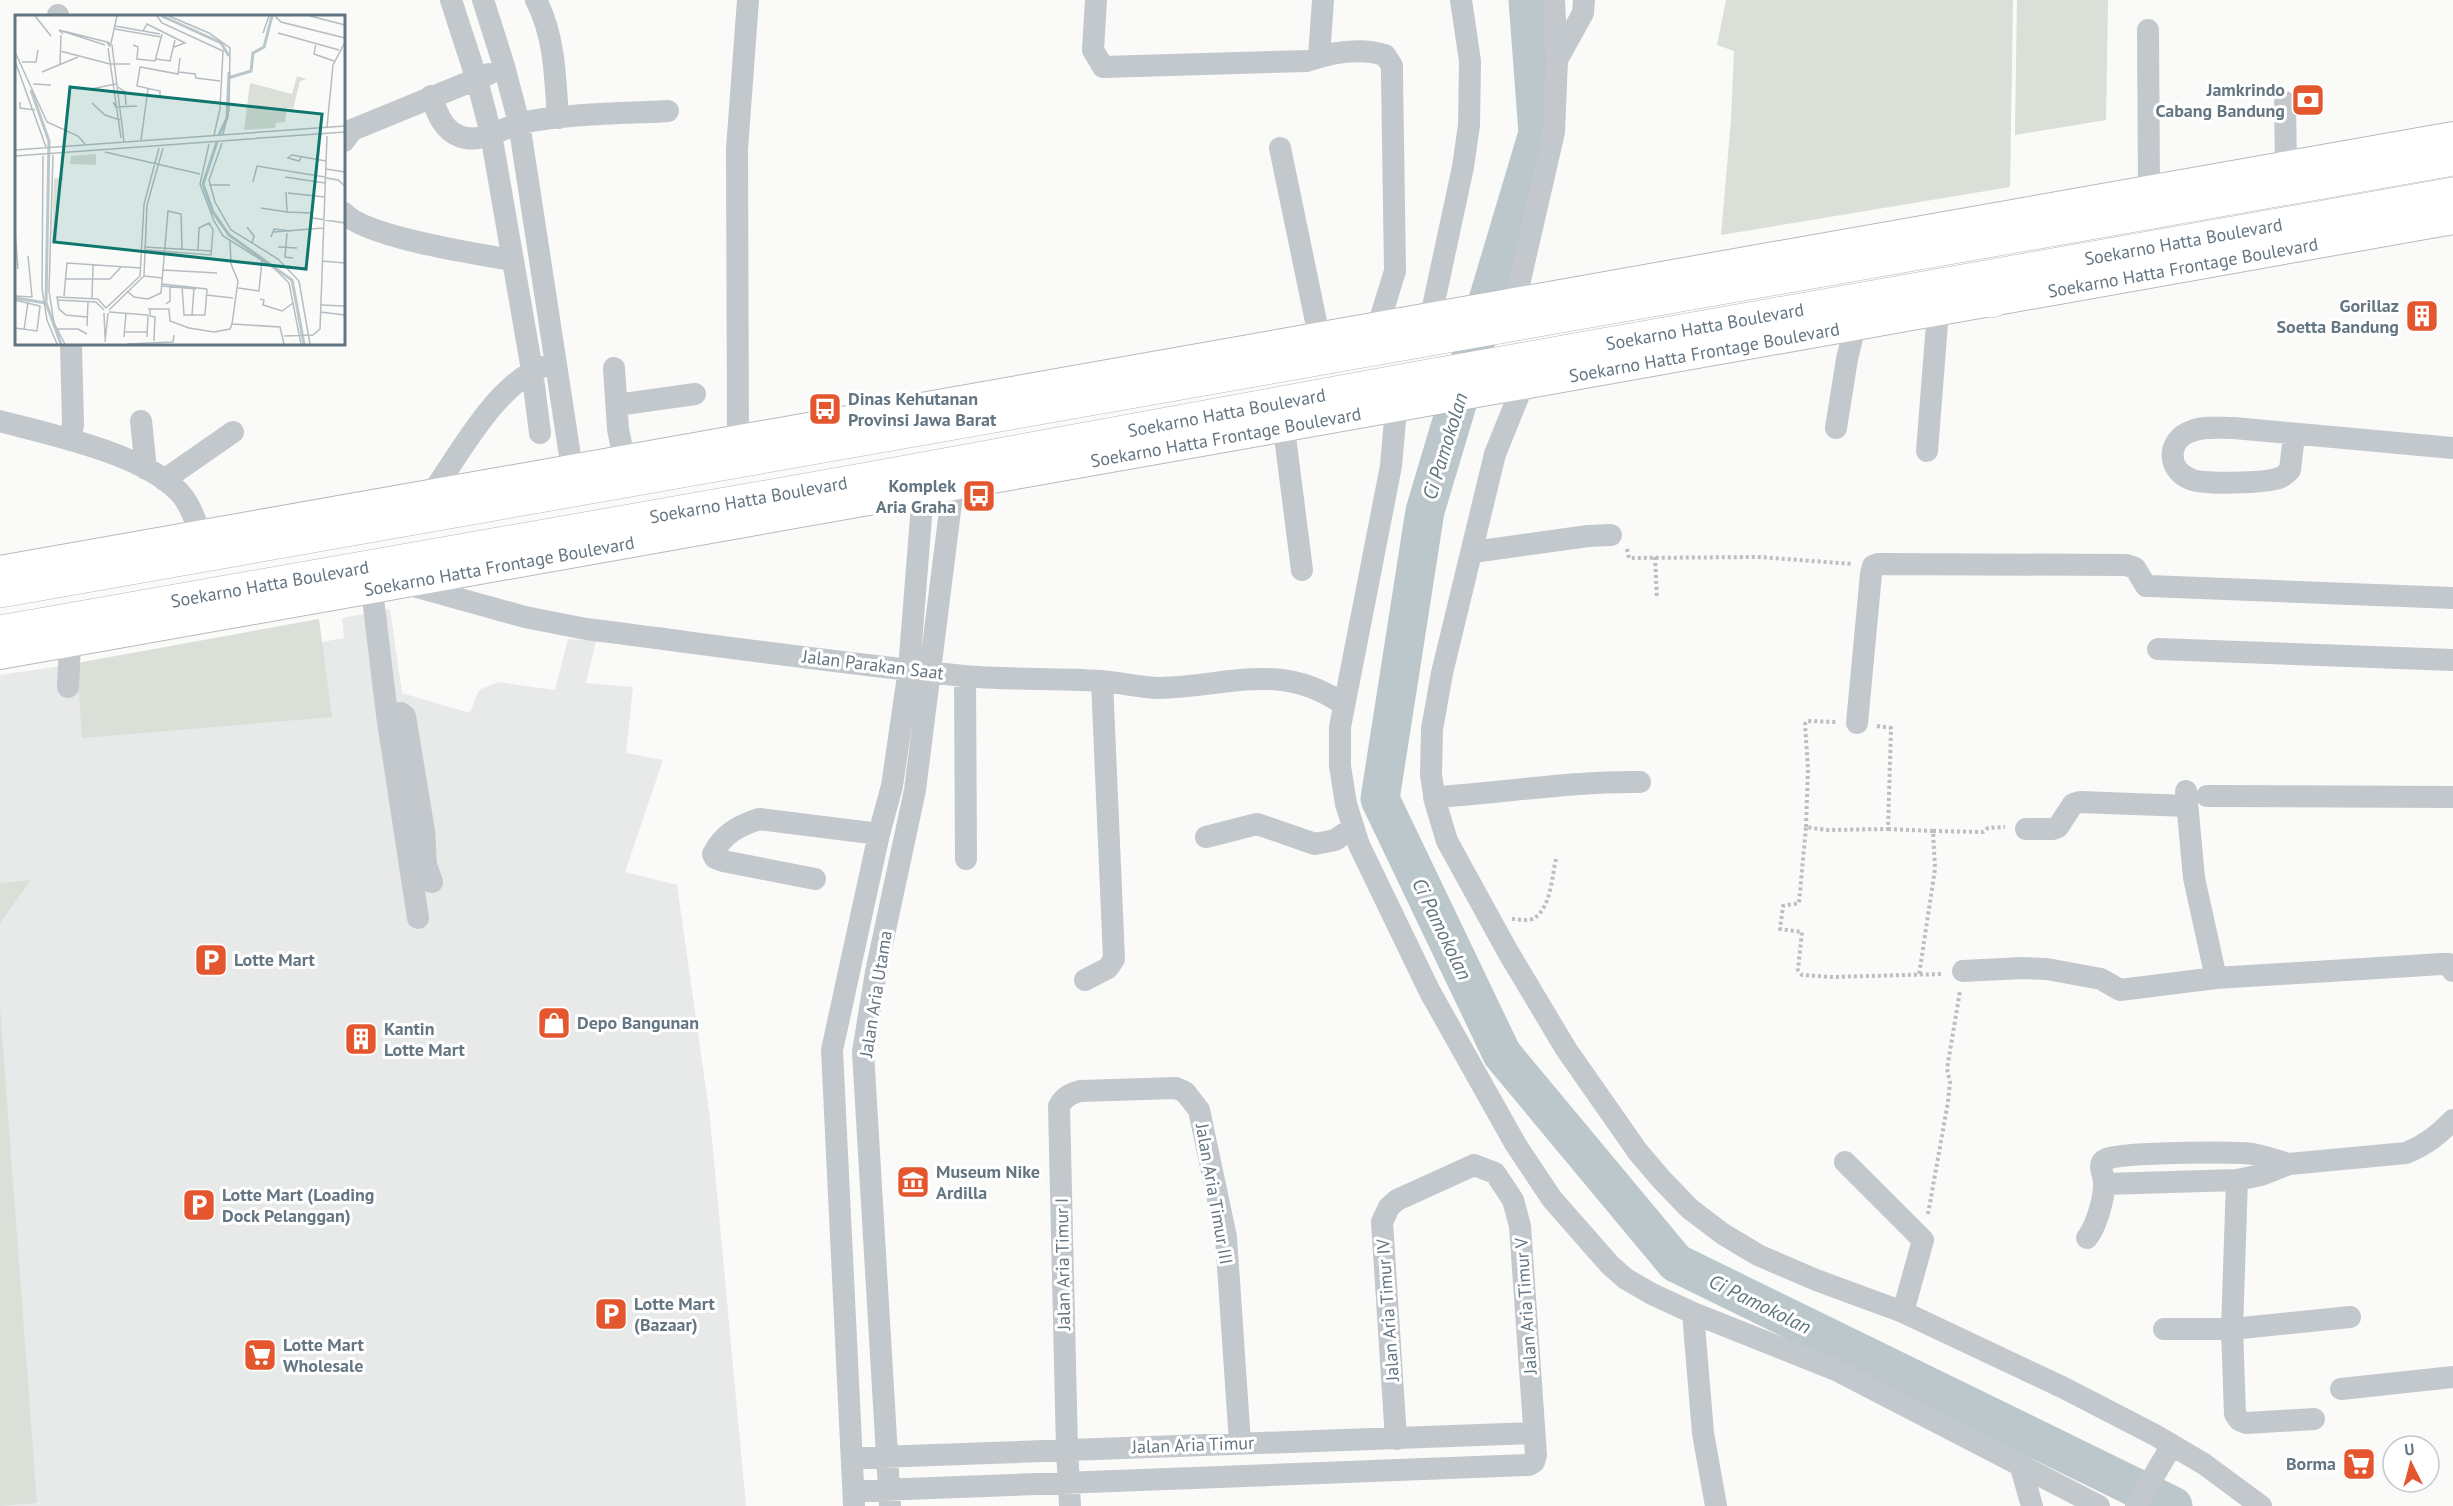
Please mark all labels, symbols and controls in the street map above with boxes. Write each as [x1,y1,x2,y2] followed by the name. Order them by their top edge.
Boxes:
[15,15,345,345] inset map
[2155,78,2285,122] place label: Jamkrindo Cabang Bandung
[2290,82,2326,118] bank icon: Jamkrindo Cabang Bandung
[2082,213,2284,270] street label: Soekarno Hatta Boulevard
[2046,232,2320,303] street label: Soekarno Hatta Frontage Boulevard
[2277,294,2399,338] place label: Gorillaz Soetta Bandung
[1604,298,1806,355] street label: Soekarno Hatta Boulevard
[2404,298,2440,334] building icon: Gorillaz Soetta Bandung
[1567,317,1841,388] street label: Soekarno Hatta Frontage Boulevard
[1126,383,1327,442] street label: Soekarno Hatta Boulevard
[848,387,997,431] place label: Dinas Kehutanan Provinsi Jawa Barat
[1416,389,1474,503] water label: Ci Pamokolan
[807,391,843,427] bus stop icon: Dinas Kehutanan Provinsi Jawa Barat
[1089,402,1363,472] street label: Soekarno Hatta Frontage Boulevard
[648,471,849,528] street label: Soekarno Hatta Boulevard
[876,474,956,518] place label: Komplek Aria Graha
[961,478,997,514] bus stop icon: Komplek Aria Graha
[362,531,636,601] street label: Soekarno Hatta Frontage Boulevard
[169,555,371,613] street label: Soekarno Hatta Boulevard
[800,644,945,685] street label: Jalan Parakan Saat
[1406,874,1478,984] water label: Ci Pamokolan
[854,929,897,1060] street label: Jalan Aria Utama
[193,942,229,978] parking icon: Lotte Mart
[234,948,316,971] place label: Lotte Mart
[536,1005,572,1041] shop icon: Depo Bangunan
[577,1011,699,1034] place label: Depo Bangunan
[384,1017,466,1061] place label: Kantin Lotte Mart
[343,1021,379,1057] building icon: Kantin Lotte Mart
[1191,1121,1238,1266] street label: Jalan Aria Timur III
[936,1160,1040,1204] place label: Museum Nike Ardilla
[895,1164,931,1200] museum icon: Museum Nike Ardilla
[222,1183,374,1227] place label: Lotte Mart (Loading Dock Pelanggan)
[181,1187,217,1223] parking icon: Lotte Mart (Loading Dock Pelanggan)
[1050,1198,1075,1331] street label: Jalan Aria Timur I
[1509,1236,1542,1376] street label: Jalan Aria Timur V
[1371,1237,1404,1383] street label: Jalan Aria Timur IV
[1705,1268,1815,1340] water label: Ci Pamokolan
[634,1292,716,1336] place label: Lotte Mart (Bazaar)
[593,1296,629,1332] parking icon: Lotte Mart (Bazaar)
[283,1333,365,1377] place label: Lotte Mart Wholesale
[242,1337,278,1373] supermarket icon: Lotte Mart Wholesale
[1130,1431,1255,1458] street label: Jalan Aria Timur
[2381,1434,2441,1494] north arrow
[2403,1439,2415,1460] text: U
[2341,1446,2377,1482] supermarket icon: Borma
[2286,1452,2336,1475] place label: Borma

